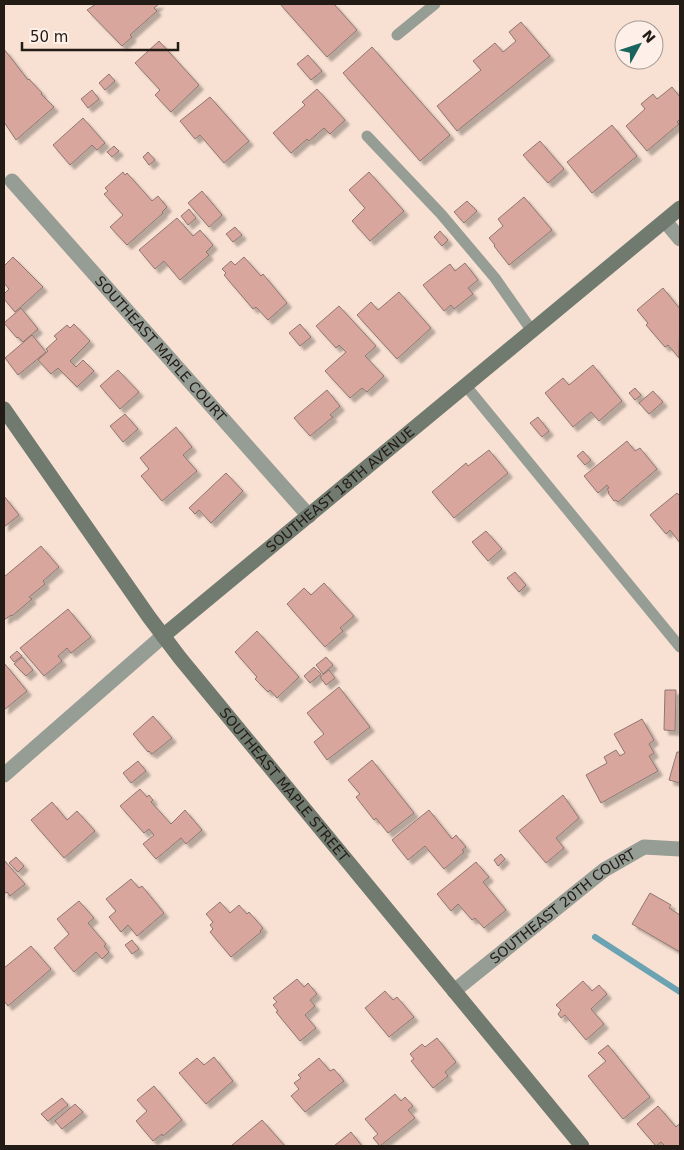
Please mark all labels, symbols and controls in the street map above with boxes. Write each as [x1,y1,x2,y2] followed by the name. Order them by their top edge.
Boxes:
[22,20,179,52] scale bar
[614,20,664,70] north arrow
[639,27,659,46] text: N
[30,28,68,46] text: 50 m
[92,273,230,425] street label: SOUTHEAST MAPLE COURT
[263,423,418,555] street label: SOUTHEAST 18TH AVENUE
[216,705,353,865] street label: SOUTHEAST MAPLE STREET
[487,845,639,967] street label: SOUTHEAST 20TH COURT

